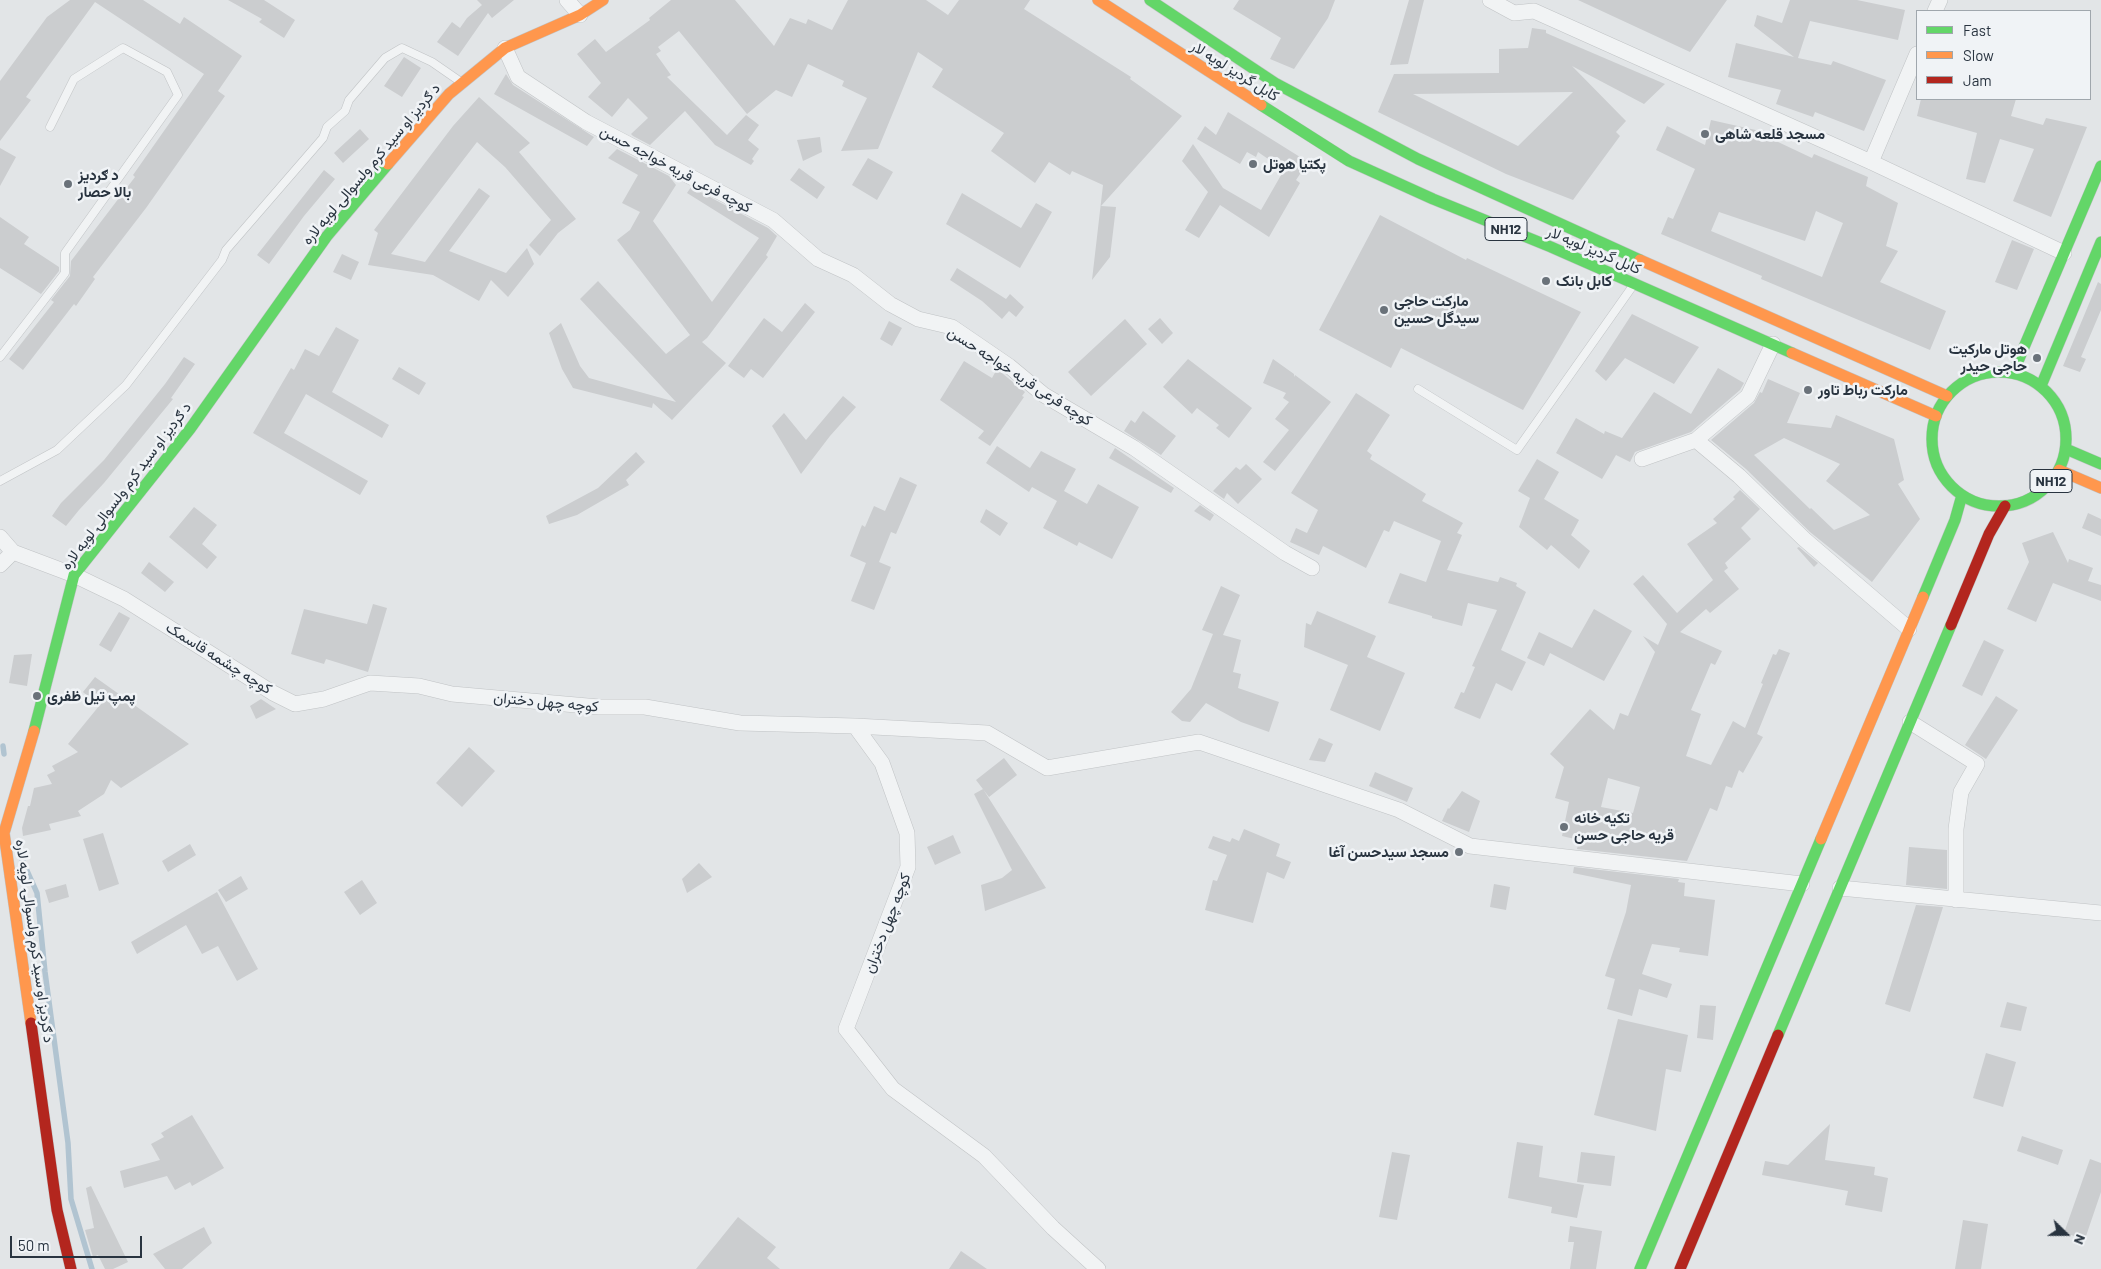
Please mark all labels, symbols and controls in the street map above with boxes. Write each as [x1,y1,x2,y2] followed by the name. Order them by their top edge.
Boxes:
[1916,10,2091,100] legend
[1963,21,1991,39] text: Fast
[1188,37,1282,105] street label: کابل گردیز لویه لار
[1963,46,1994,64] text: Slow
[1963,71,1992,89] text: Jam
[298,80,444,248] street label: د ګردیز او سید کرم ولسوالۍ لویه لاره
[597,121,755,217] street label: کوچه فرعی قریه خواجه حسن
[1715,125,1825,143] place label: مسجد قلعه شاهی
[1699,128,1711,140] marker: مسجد قلعه شاهی
[1263,155,1326,173] place label: پکتیا هوتل
[1247,158,1259,170] marker: پکتیا هوتل
[78,166,131,201] place label: د ګردیز بالا حصار
[62,178,74,190] marker: د ګردیز بالا حصار
[1485,218,1527,240] road number: NH12
[1544,222,1644,278] street label: کابل گردیز لویه لار
[1556,272,1612,290] place label: کابل بانک
[1540,275,1552,287] marker: کابل بانک
[1394,292,1479,327] place label: مارکت حاجی سیدگل حسین
[1378,304,1390,316] marker: مارکت حاجی سیدگل حسین
[944,322,1096,430] street label: کوچه فرعی قریه خواجه حسن
[1949,340,2027,375] place label: هوتل مارکیت حاجی حیدر
[2031,352,2043,364] marker: هوتل مارکیت حاجی حیدر
[1818,381,1908,399] place label: مارکت رباط تاور
[1802,384,1814,396] marker: مارکت رباط تاور
[57,399,195,573] street label: د ګردیز او سید کرم ولسوالۍ لویه لاره
[2030,470,2072,492] road number: NH12
[163,618,275,698] street label: کوچه چشمه قاسمک
[47,687,136,705] place label: پمپ تیل ظفری
[493,688,599,716] street label: کوچه چهل دختران
[31,690,43,702] marker: پمپ تیل ظفری
[1574,809,1674,844] place label: تکیه خانه قریه حاجی حسن
[1558,821,1570,833] marker: تکیه خانه قریه حاجی حسن
[12,838,58,1044] street label: د ګردیز او سید کرم ولسوالۍ لویه لاره
[1328,843,1449,861] place label: مسجد سیدحسن آغا
[1453,846,1465,858] marker: مسجد سیدحسن آغا
[860,870,914,976] street label: کوچه چهل دختران
[2041,1209,2091,1259] north arrow
[12,1226,145,1258] scale bar
[2071,1232,2090,1247] text: N
[18,1236,50,1254] text: 50 m

